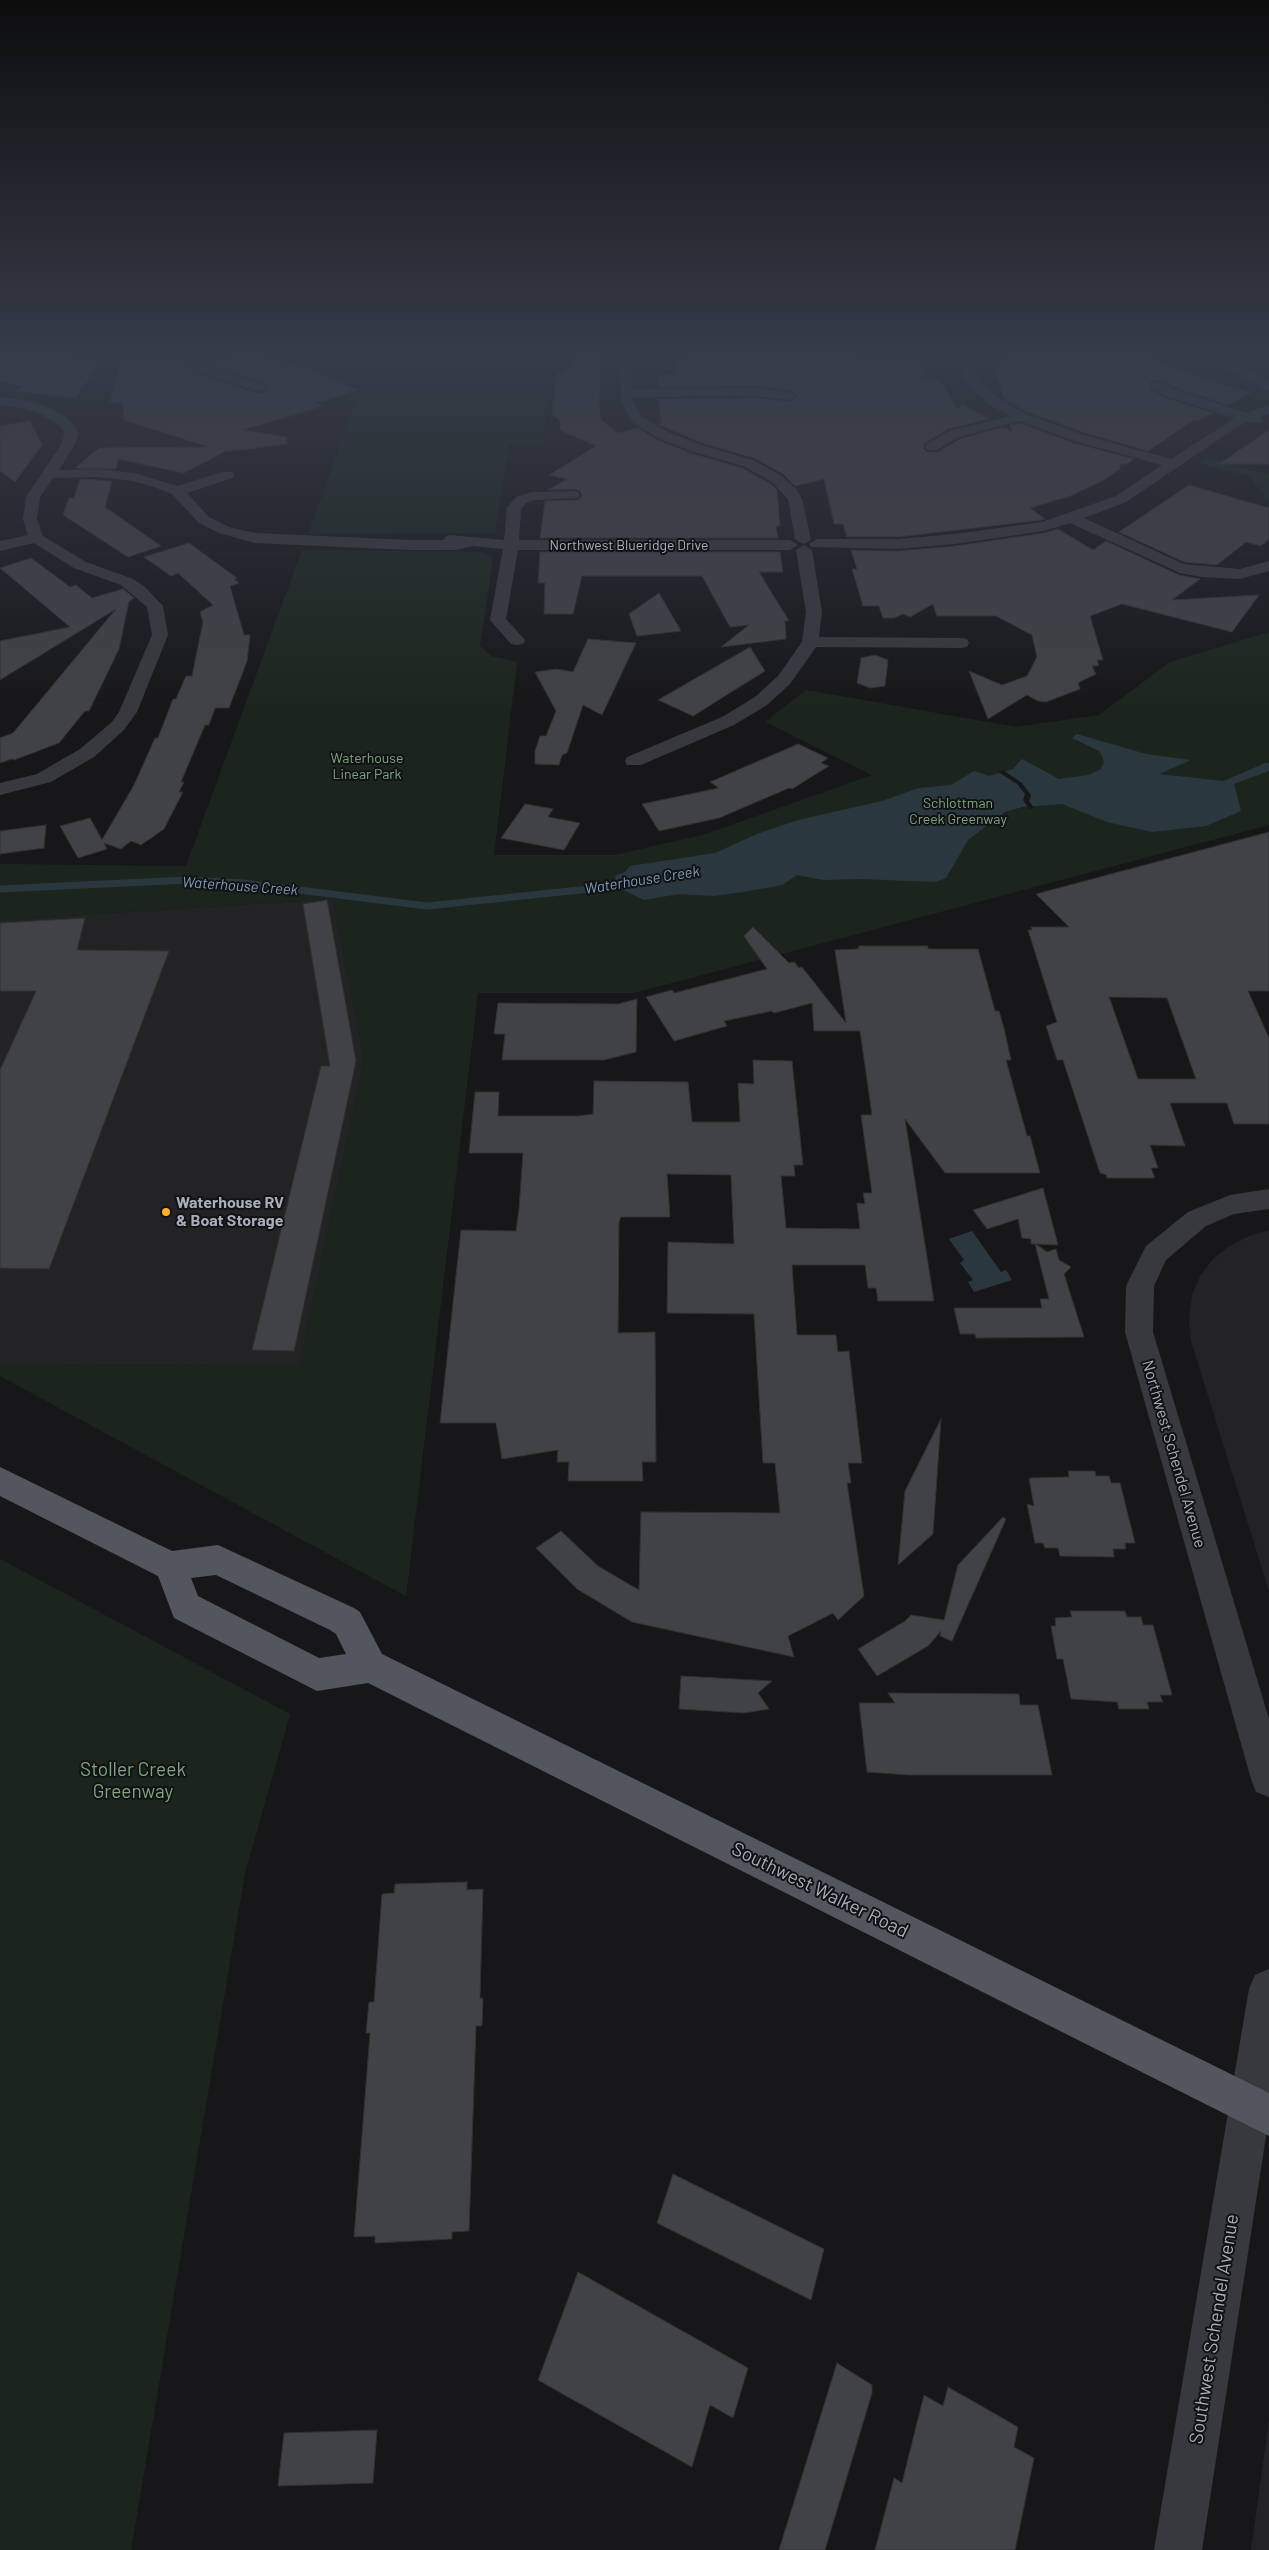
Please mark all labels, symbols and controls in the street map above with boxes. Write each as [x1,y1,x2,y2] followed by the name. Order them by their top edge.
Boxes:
[550,537,708,553] street label: Northwest Blueridge Drive
[331,750,403,782] park label: Waterhouse Linear Park
[909,795,1007,828] park label: Schlottman Creek Greenway
[583,862,701,898] water label: Waterhouse Creek
[181,873,299,899] water label: Waterhouse Creek
[176,1193,284,1231] place label: Waterhouse RV & Boat Storage
[160,1206,172,1218] marker: Waterhouse RV & Boat Storage
[1138,1358,1210,1550] street label: Northwest Schendel Avenue
[80,1759,186,1803] park label: Stoller Creek Greenway
[728,1837,912,1943] street label: Southwest Walker Road
[1185,2213,1243,2445] street label: Southwest Schendel Avenue

